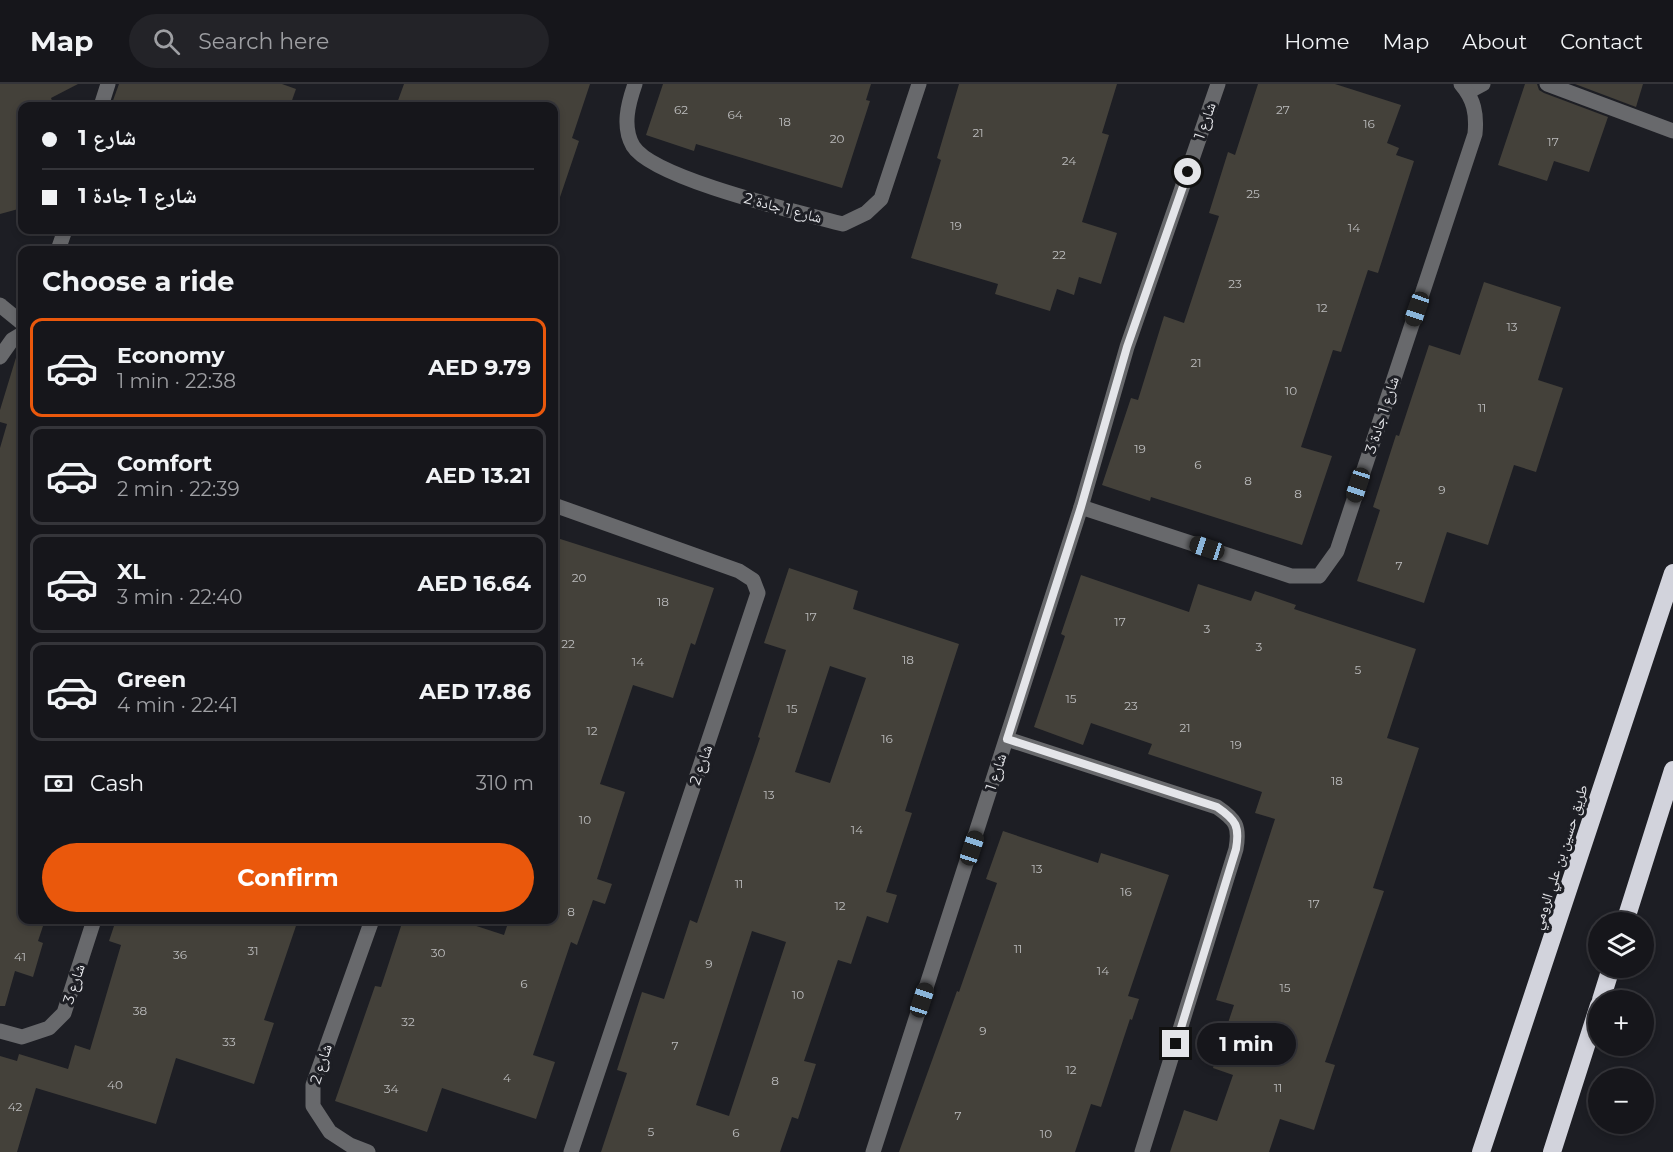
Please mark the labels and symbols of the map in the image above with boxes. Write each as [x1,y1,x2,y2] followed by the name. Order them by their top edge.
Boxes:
[1189,100,1221,142] street label: شارع 1
[674,102,688,117] house number: 62
[1276,102,1290,117] house number: 27
[727,107,743,122] house number: 64
[779,114,791,129] house number: 18
[1363,116,1375,131] house number: 16
[972,125,984,140] house number: 21
[830,131,844,146] house number: 20
[1547,134,1559,149] house number: 17
[1062,153,1076,168] house number: 24
[1174,158,1201,185] route start
[1246,186,1260,201] house number: 25
[742,188,824,228] street label: شارع 1 جادة 2
[950,218,962,233] house number: 19
[1348,220,1360,235] house number: 14
[1052,247,1066,262] house number: 22
[1228,276,1242,291] house number: 23
[1403,289,1431,329] car
[1316,300,1328,315] house number: 12
[1506,319,1518,334] house number: 13
[1190,355,1202,370] house number: 21
[1360,374,1404,456] street label: شارع 1 جادة 3
[1285,383,1297,398] house number: 10
[1478,400,1486,415] house number: 11
[1134,441,1146,456] house number: 19
[1194,457,1202,472] house number: 6
[1344,465,1372,505] car
[1244,473,1252,488] house number: 8
[1438,482,1446,497] house number: 9
[1294,486,1302,501] house number: 8
[1187,534,1227,562] car
[1395,558,1403,573] house number: 7
[572,570,586,585] house number: 20
[657,594,669,609] house number: 18
[805,609,817,624] house number: 17
[1114,614,1126,629] house number: 17
[1204,621,1211,636] house number: 3
[561,636,575,651] house number: 22
[1256,639,1263,654] house number: 3
[902,652,914,667] house number: 18
[632,654,644,669] house number: 14
[1355,662,1362,677] house number: 5
[1065,691,1077,706] house number: 15
[1124,698,1138,713] house number: 23
[786,701,798,716] house number: 15
[1179,720,1191,735] house number: 21
[586,723,598,738] house number: 12
[881,731,893,746] house number: 16
[1230,737,1242,752] house number: 19
[685,742,717,788] street label: شارع 2
[981,751,1011,793] street label: شارع 1
[1331,773,1343,788] house number: 18
[1527,782,1595,933] street label: طريق حسين بن علي الرومي
[763,787,775,802] house number: 13
[579,812,591,827] house number: 10
[851,822,863,837] house number: 14
[958,828,986,868] car
[1031,861,1043,876] house number: 13
[735,876,743,891] house number: 11
[1120,884,1132,899] house number: 16
[1308,896,1320,911] house number: 17
[834,898,846,913] house number: 12
[567,904,575,919] house number: 8
[1014,941,1022,956] house number: 11
[247,943,259,958] house number: 31
[431,945,445,960] house number: 30
[173,947,187,962] house number: 36
[14,949,26,964] house number: 41
[705,956,713,971] house number: 9
[58,961,90,1007] street label: شارع 3
[1097,963,1109,978] house number: 14
[520,976,528,991] house number: 6
[908,980,936,1020] car
[1279,980,1291,995] house number: 15
[792,987,804,1002] house number: 10
[133,1003,148,1018] house number: 38
[401,1014,415,1029] house number: 32
[979,1023,987,1038] house number: 9
[1197,1023,1296,1065] callout: 1 min
[1162,1030,1189,1057] route end
[222,1034,236,1049] house number: 33
[671,1038,679,1053] house number: 7
[305,1041,337,1087] street label: شارع 2
[1065,1062,1077,1077] house number: 12
[503,1070,511,1085] house number: 4
[771,1073,779,1088] house number: 8
[107,1077,123,1092] house number: 40
[1274,1080,1282,1095] house number: 11
[384,1081,398,1096] house number: 34
[8,1099,23,1114] house number: 42
[954,1108,962,1123] house number: 7
[648,1124,655,1139] house number: 5
[732,1125,740,1140] house number: 6
[1040,1126,1052,1141] house number: 10

